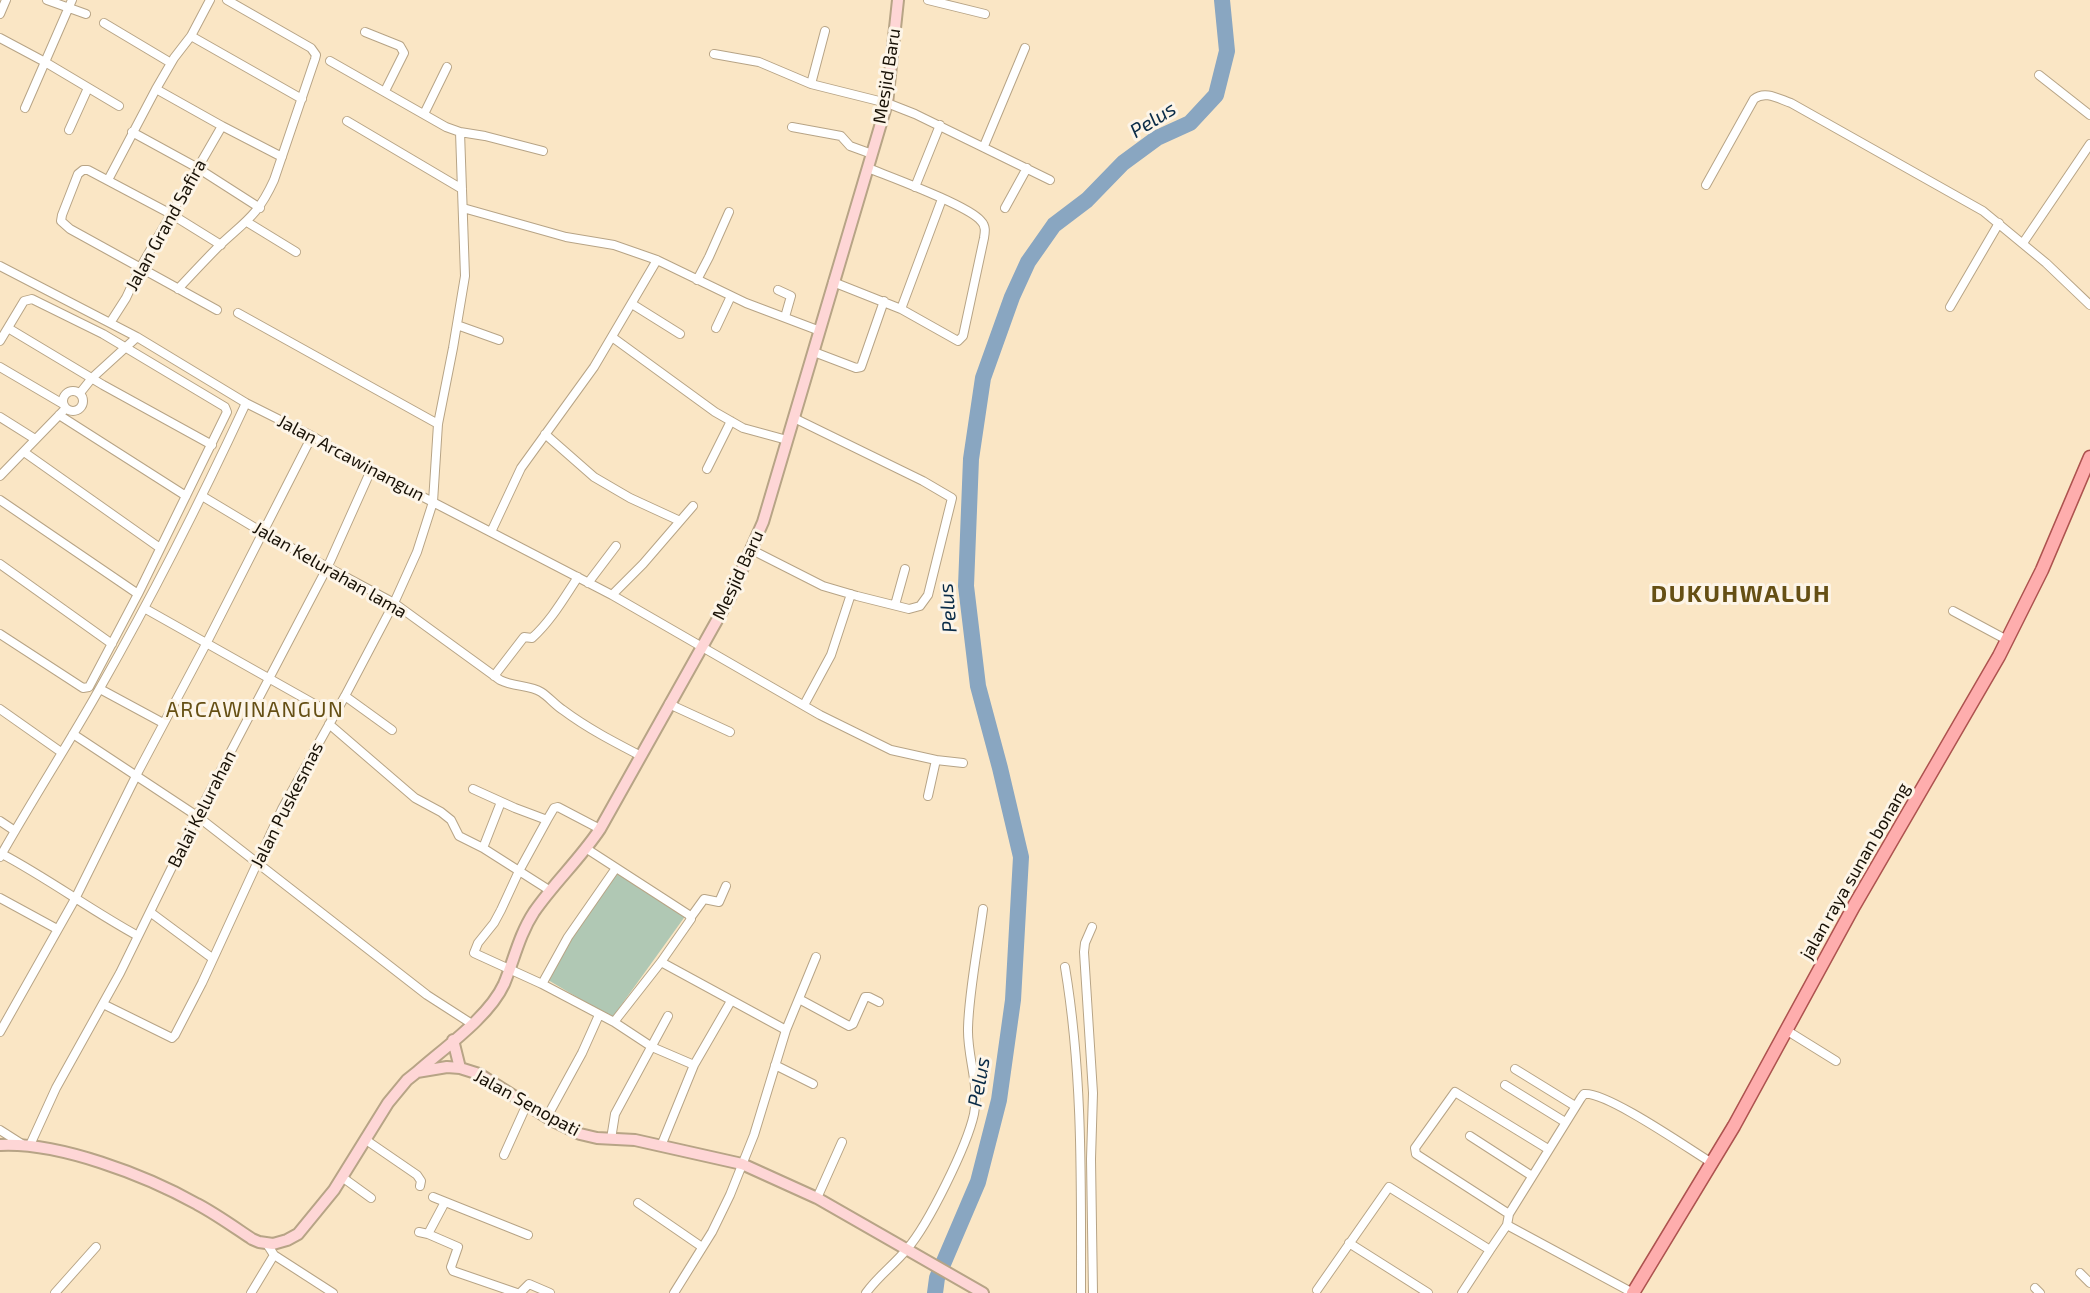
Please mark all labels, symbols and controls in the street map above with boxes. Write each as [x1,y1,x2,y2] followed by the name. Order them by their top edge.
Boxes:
[869,27,905,125] street label: Mesjid Baru
[1126,97,1180,143] water label: Pelus
[121,156,211,294] street label: Jalan Grand Safira
[274,410,428,506] street label: Jalan Arcawinangun
[249,517,411,623] street label: Jalan Kelurahan lama
[708,527,768,623] street label: Mesjid Baru
[1651,580,1831,608] district label: DUKUHWALUH
[934,582,962,634] water label: Pelus
[166,697,344,723] district label: ARCAWINANGUN
[246,739,328,871] street label: Jalan Puskesmas
[163,747,241,871] street label: Balai Kelurahan
[1796,779,1914,963] street label: jalan raya sunan bonang
[963,1055,995,1109] water label: Pelus
[470,1065,584,1141] street label: Jalan Senopati

